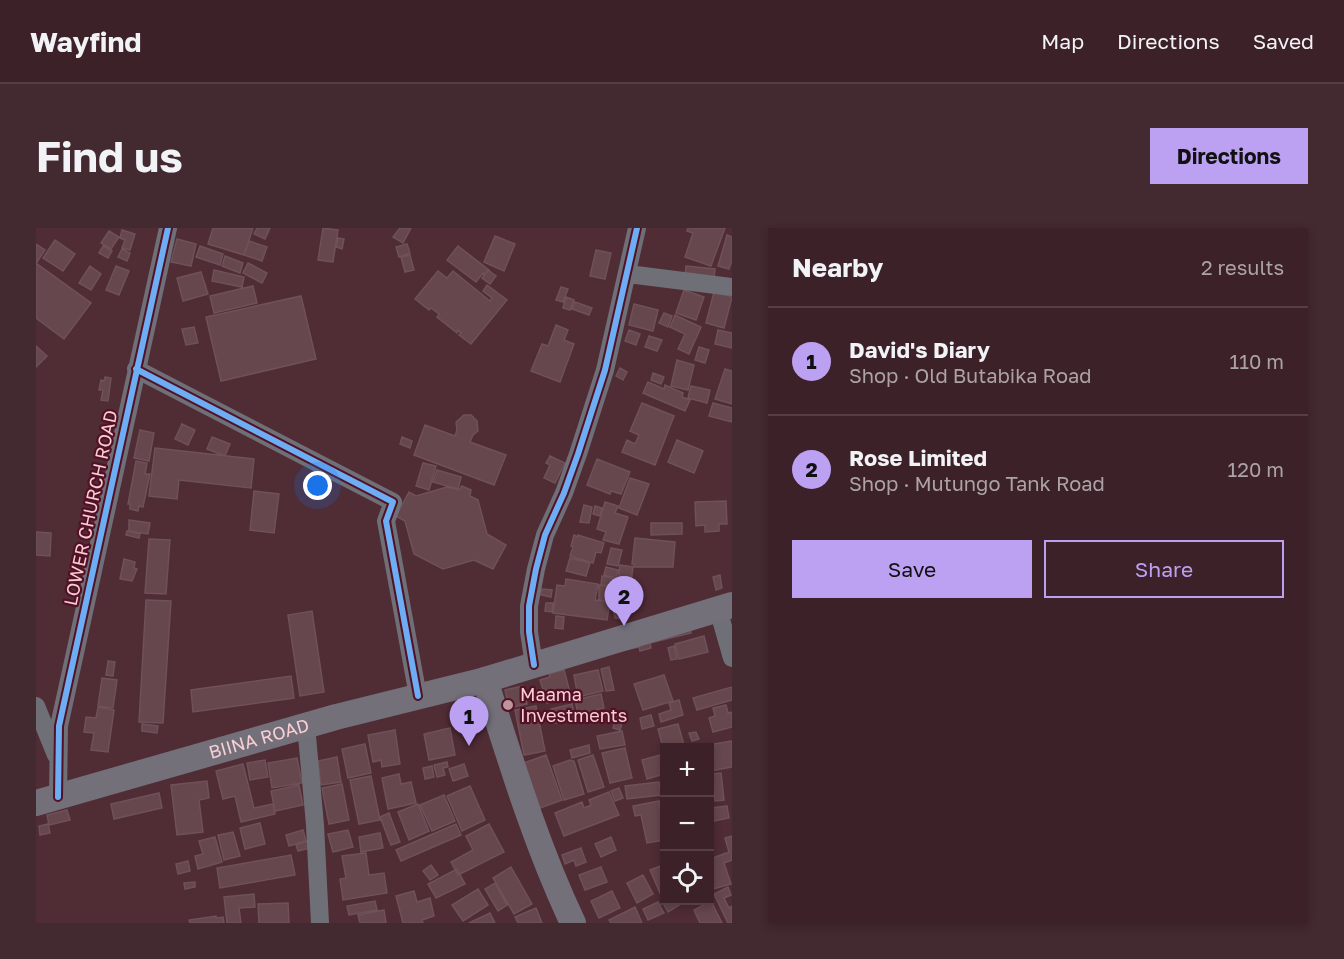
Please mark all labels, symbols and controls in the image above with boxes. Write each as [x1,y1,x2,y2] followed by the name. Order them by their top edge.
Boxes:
[30,25,142,58] text: Wayfind
[1041,28,1084,54] text: Map
[1117,28,1220,54] text: Directions
[1253,28,1314,54] text: Saved
[1150,128,1308,184] button: Directions
[36,131,183,181] text: Find us
[792,252,883,283] text: Nearby
[1201,255,1284,279] text: 2 results
[849,336,990,363] text: David's Diary
[806,349,817,373] text: 1
[1230,349,1284,373] text: 110 m
[849,363,1092,387] text: Shop · Old Butabika Road
[59,408,121,608] street label: LOWER CHURCH ROAD
[849,444,987,471] text: Rose Limited
[805,457,818,481] text: 2
[1228,457,1284,481] text: 120 m
[303,471,332,500] your location
[849,471,1105,495] text: Shop · Mutungo Tank Road
[792,540,1032,598] button: Save
[1044,540,1284,598] button: Share
[604,576,644,626] pin: 2
[520,683,627,726] place label: Maama Investments
[450,696,488,746] pin: 1
[501,698,515,712] marker: Maama Investments
[206,713,312,763] street label: BIINA ROAD
[660,743,714,905] map controls
[660,743,714,797] button: +
[660,797,714,851] button: −
[660,851,714,905] button: locate

